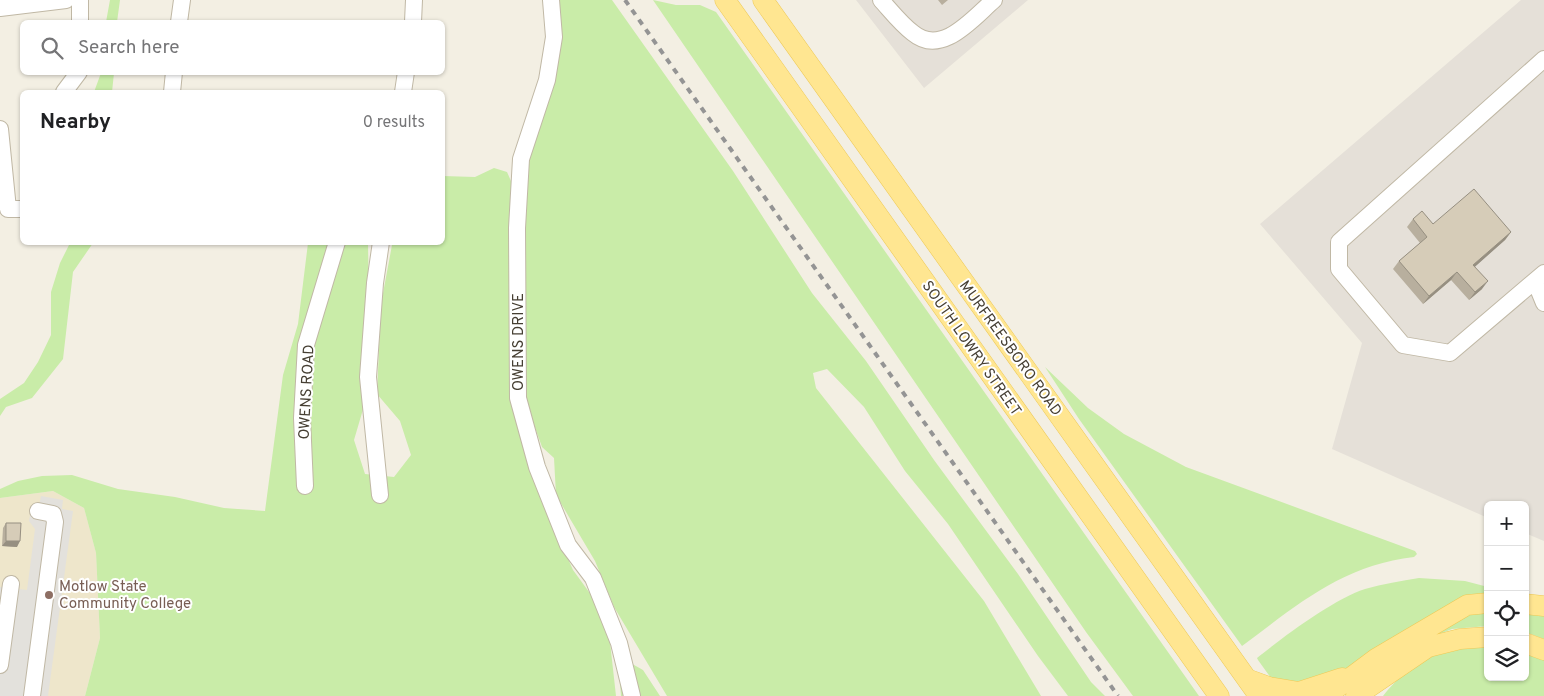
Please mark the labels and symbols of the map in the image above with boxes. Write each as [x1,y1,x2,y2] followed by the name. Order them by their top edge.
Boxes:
[954,277,1065,420] street label: MURFREESBORO ROAD
[917,278,1025,420] street label: SOUTH LOWRY STREET
[510,293,529,391] street label: OWENS DRIVE
[296,344,319,440] street label: OWENS ROAD
[59,578,191,614] place label: Motlow State Community College
[43,589,55,601] marker: Motlow State Community College

